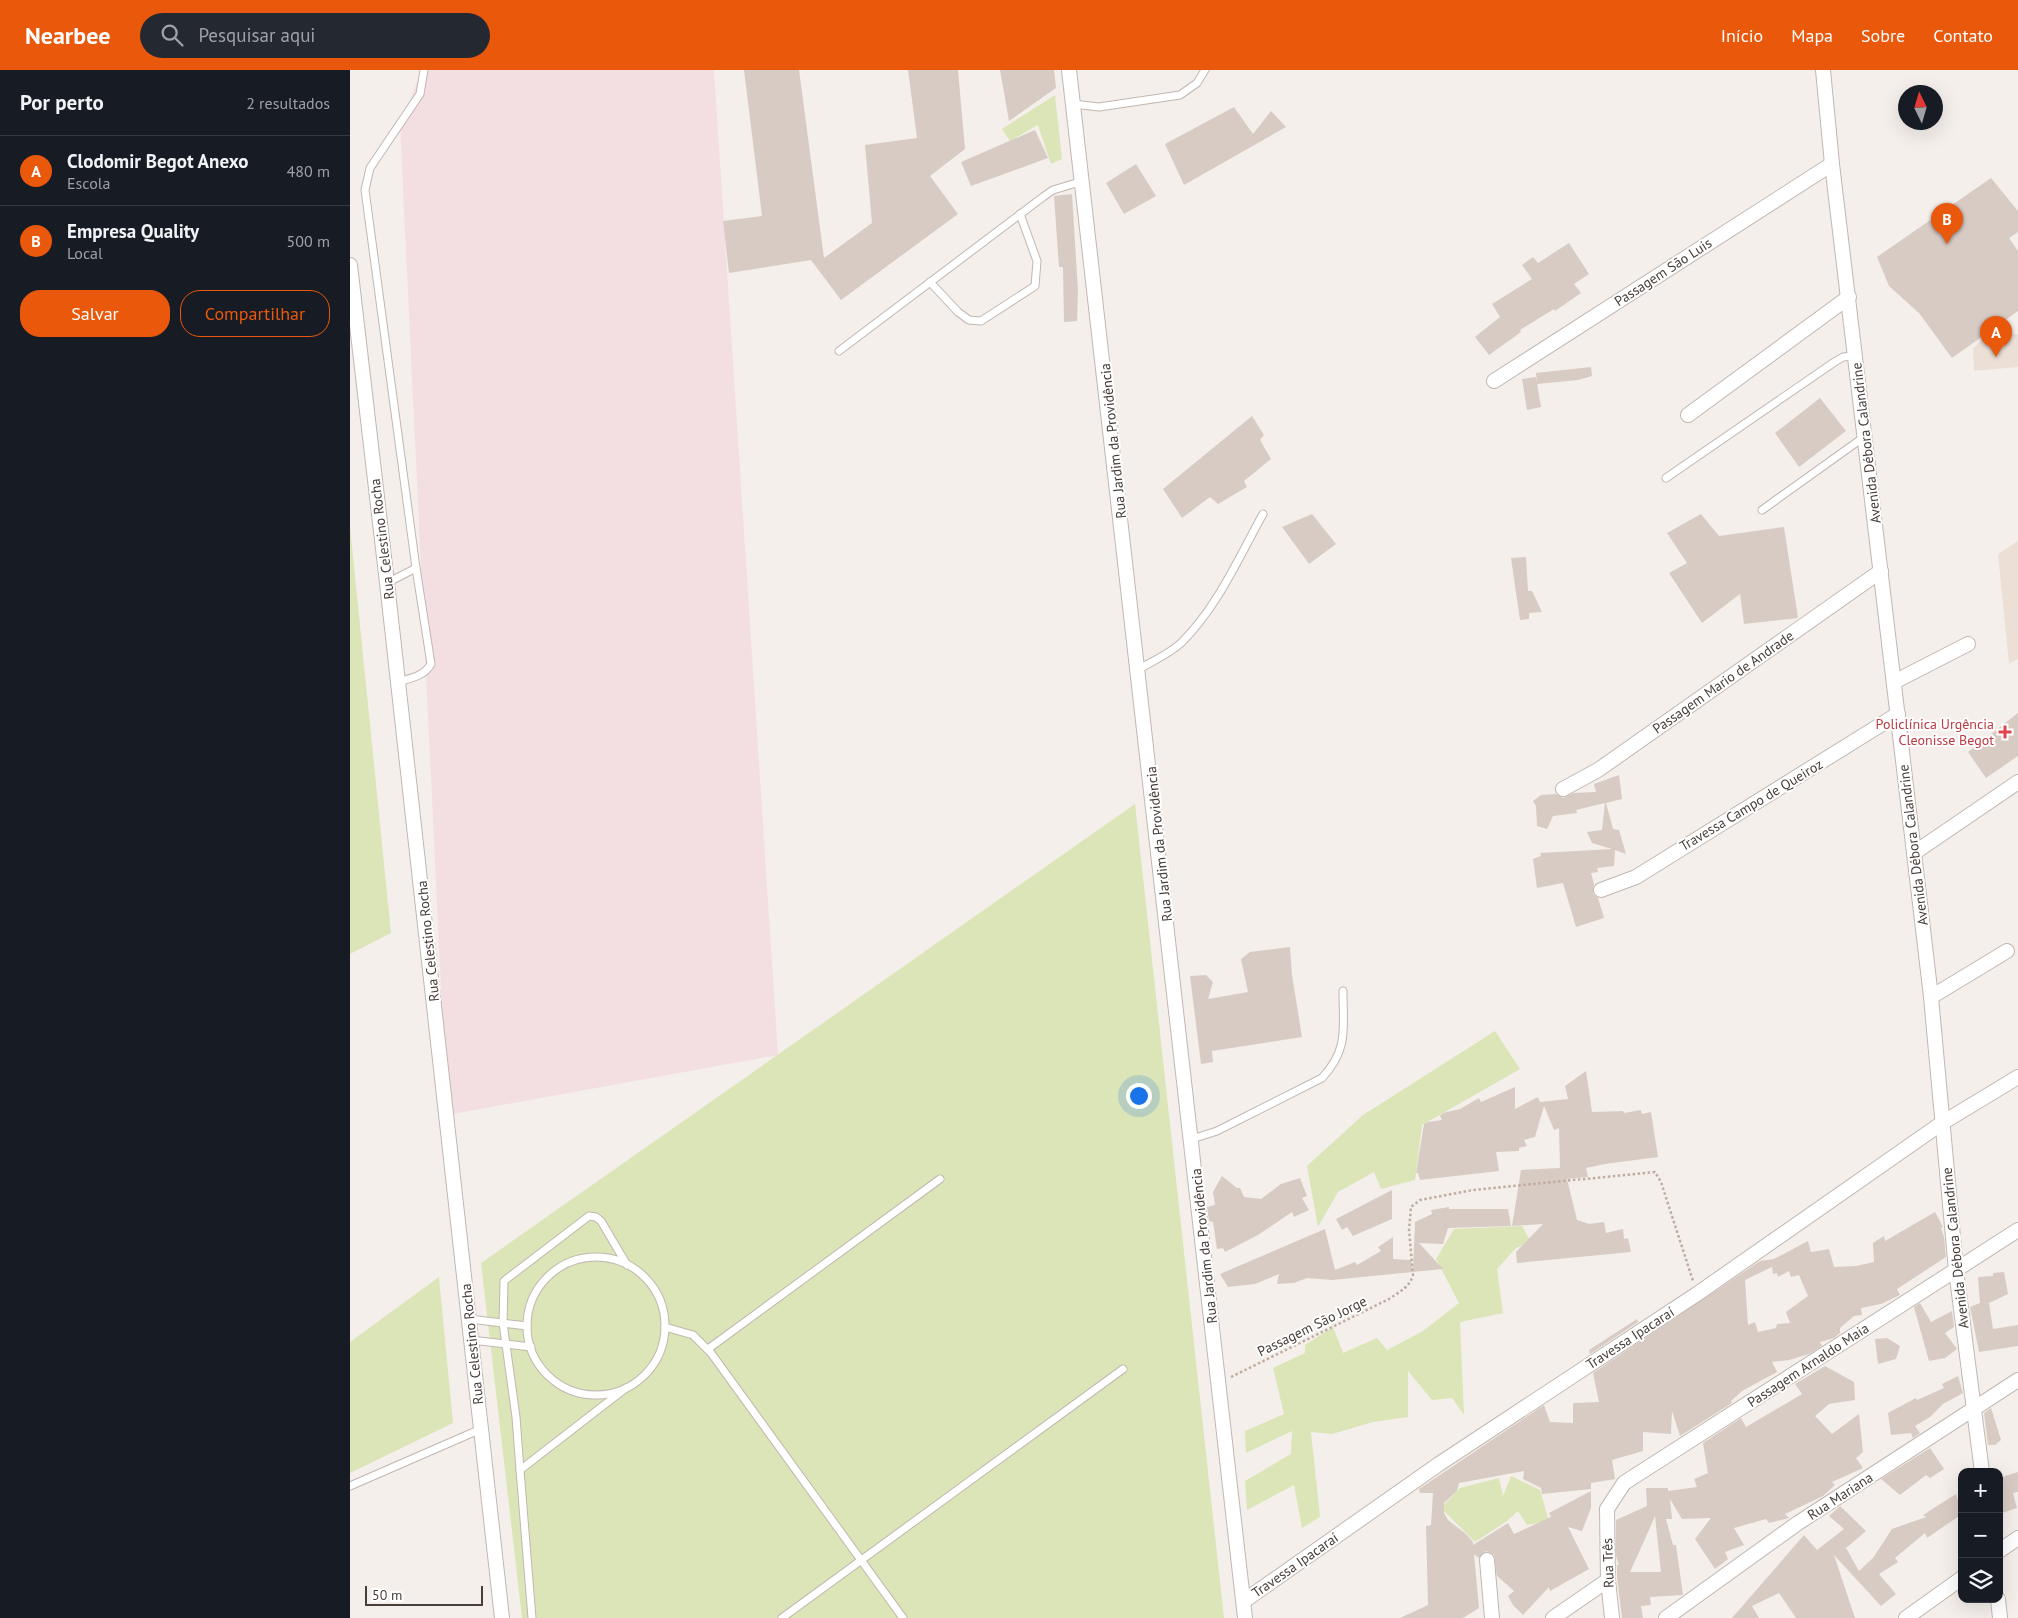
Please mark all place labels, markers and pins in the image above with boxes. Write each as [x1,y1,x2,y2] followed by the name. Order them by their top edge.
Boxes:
[1931,203,1963,244] pin: B
[1980,316,2012,357] pin: A
[1876,715,1994,749] place label: Policlínica Urgência Cleonisse Begot
[1998,725,2012,739] marker: Policlínica Urgência Cleonisse Begot

